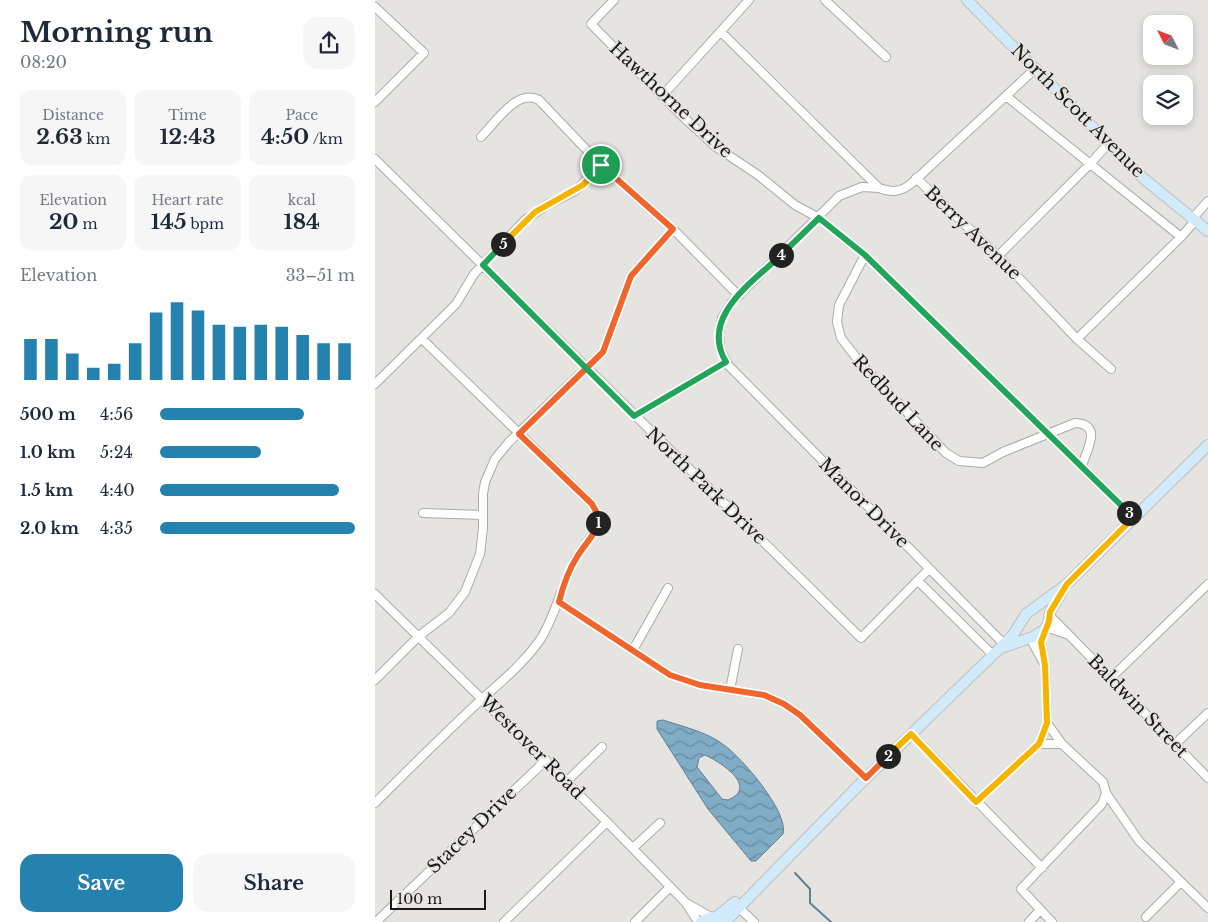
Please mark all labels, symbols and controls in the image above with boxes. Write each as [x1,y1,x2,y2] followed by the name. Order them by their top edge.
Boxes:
[20,15,213,50] text: Morning run
[1143,15,1193,65] north arrow
[1143,15,1193,125] map controls
[303,17,355,69] button: share
[605,37,737,163] street label: Hawthorne Drive
[1007,40,1149,182] street label: North Scott Avenue
[20,52,67,72] text: 08:20
[1143,75,1193,125] button: layers
[42,106,104,124] text: Distance
[168,106,207,124] text: Time
[285,106,318,124] text: Pace
[36,124,83,150] text: 2.63
[159,124,216,150] text: 12:43
[261,124,309,150] text: 4:50
[83,130,110,148] text: km
[309,130,343,148] text: /km
[580,144,622,186] pin
[587,151,615,179] icon: arrive
[920,182,1026,284] street label: Berry Avenue
[39,191,107,209] text: Elevation
[151,191,224,209] text: Heart rate
[288,191,316,209] text: kcal
[49,209,78,235] text: 20
[151,209,186,235] text: 145
[284,209,320,235] text: 184
[78,215,97,233] text: m
[186,215,224,233] text: bpm
[491,232,515,256] pin: 5
[499,235,508,253] text: 5
[769,242,793,268] pin: 4
[777,246,786,264] text: 4
[20,265,97,285] text: Elevation
[286,265,355,285] text: 33–51 m
[848,350,948,456] street label: Redbud Lane
[20,404,76,424] text: 500 m
[100,404,133,424] text: 4:56
[641,423,771,549] street label: North Park Drive
[20,442,75,462] text: 1.0 km
[100,442,133,462] text: 5:24
[814,453,914,553] street label: Manor Drive
[20,480,73,500] text: 1.5 km
[100,480,135,500] text: 4:40
[1117,500,1141,526] pin: 3
[1125,504,1134,522] text: 3
[585,510,611,536] pin: 1
[595,514,602,532] text: 1
[20,518,79,538] text: 2.0 km
[100,518,133,538] text: 4:35
[1083,650,1193,762] street label: Baldwin Street
[475,690,589,804] street label: Westover Road
[875,744,901,768] pin: 2
[884,747,893,765] text: 2
[423,782,521,878] street label: Stacey Drive
[20,854,183,912] button: Save
[193,854,355,912] button: Share
[390,887,486,910] scale bar
[397,890,442,908] text: 100 m

